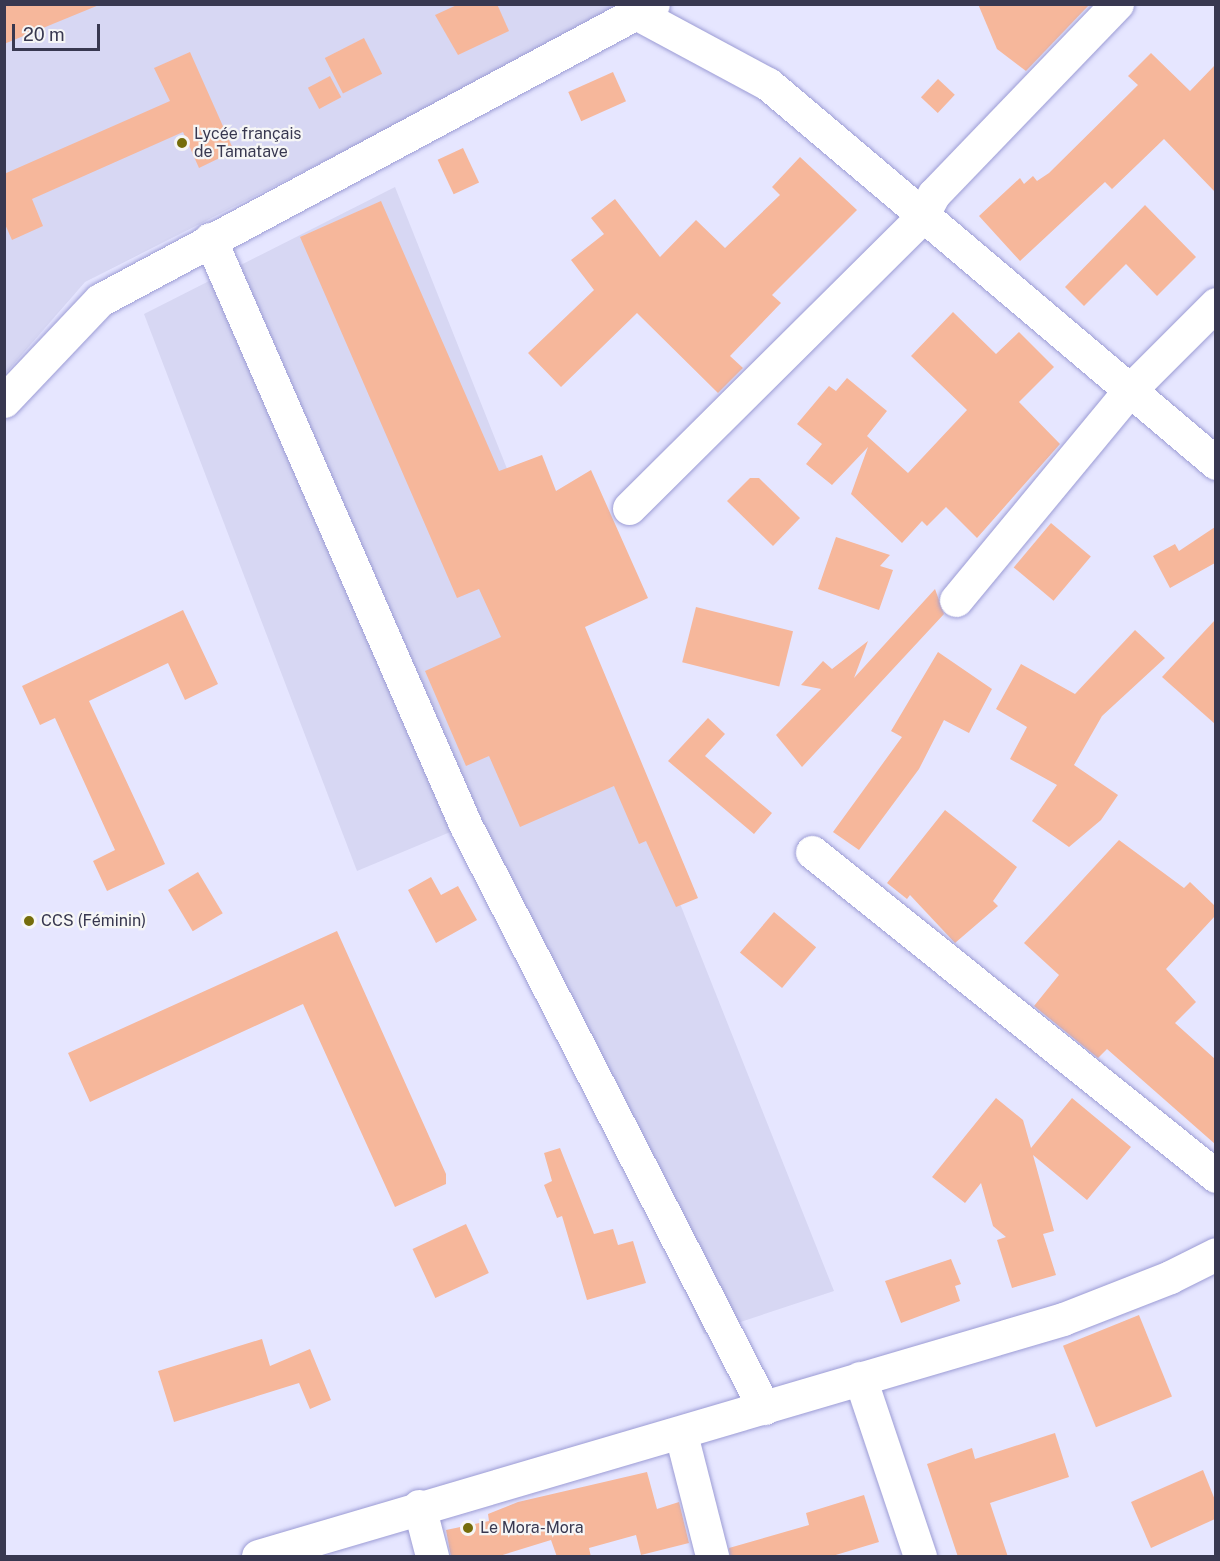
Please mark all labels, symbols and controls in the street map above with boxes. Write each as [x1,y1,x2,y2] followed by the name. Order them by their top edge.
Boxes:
[15,12,104,50] scale bar
[23,24,65,45] text: 20 m
[194,124,302,162] place label: Lycée français de Tamatave
[175,136,189,150] marker: Lycée français de Tamatave
[41,911,146,931] place label: CCS (Féminin)
[22,914,36,928] marker: CCS (Féminin)
[480,1518,584,1538] place label: Le Mora-Mora
[461,1521,475,1535] marker: Le Mora-Mora

